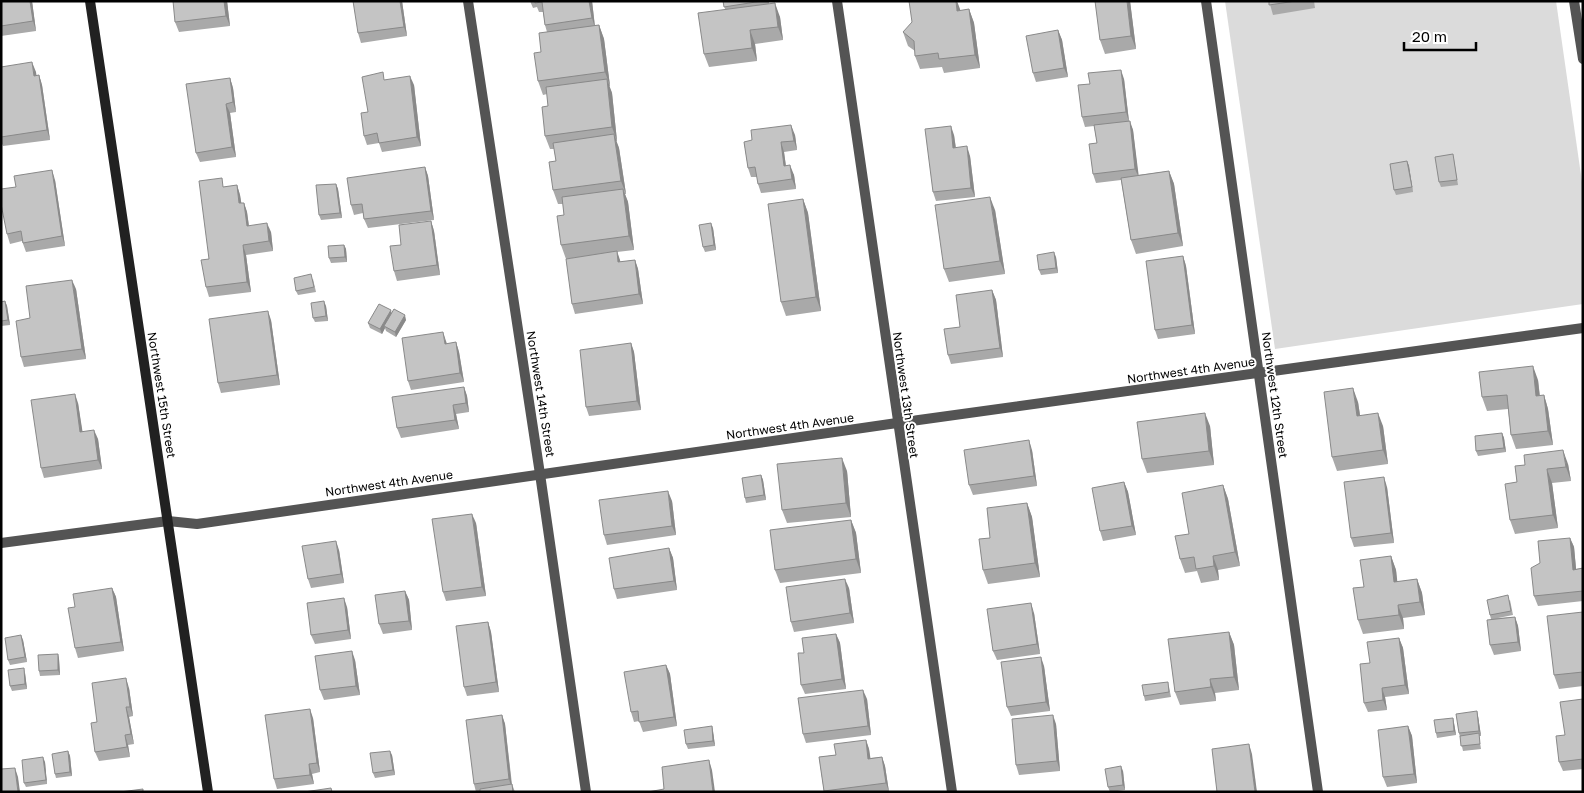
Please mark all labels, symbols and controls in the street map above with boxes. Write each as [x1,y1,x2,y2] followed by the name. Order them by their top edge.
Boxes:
[1404,20,1476,52] scale bar
[1412,27,1447,45] text: 20 m
[524,330,558,459] street label: Northwest 14th Street
[145,331,179,459] street label: Northwest 15th Street
[890,331,922,459] street label: Northwest 13th Street
[1259,331,1291,459] street label: Northwest 12th Street
[1126,354,1256,386] street label: Northwest 4th Avenue
[725,410,855,442] street label: Northwest 4th Avenue
[324,467,454,499] street label: Northwest 4th Avenue

